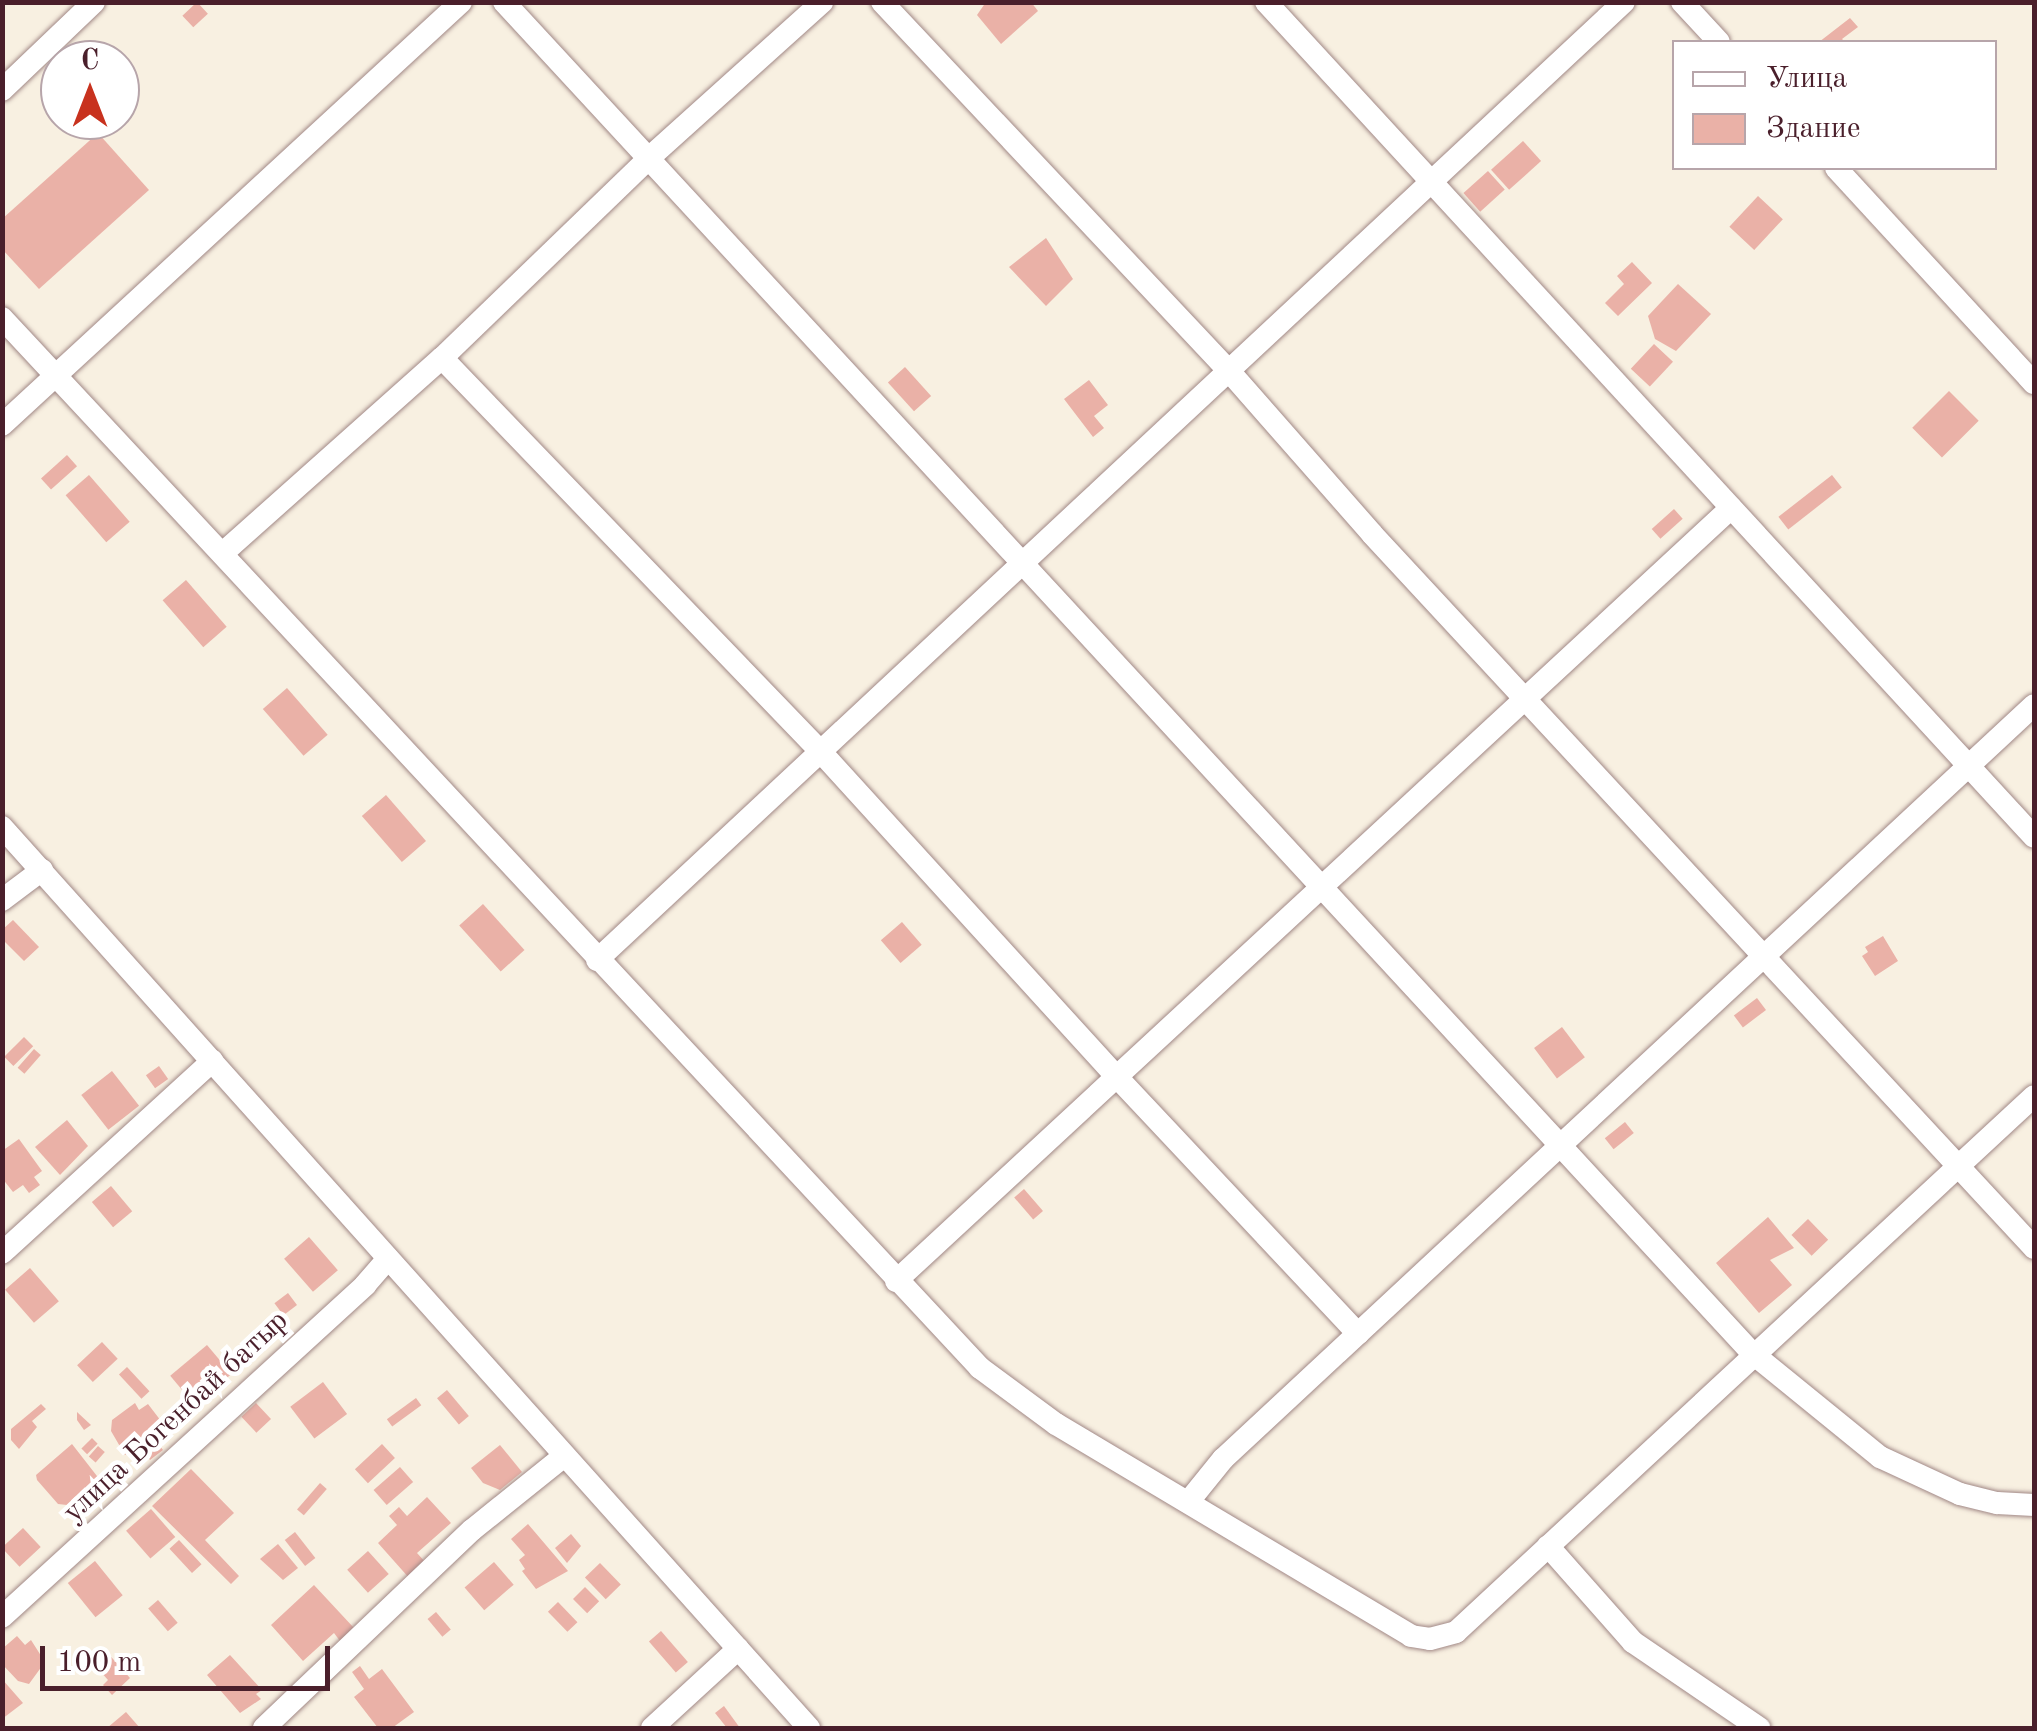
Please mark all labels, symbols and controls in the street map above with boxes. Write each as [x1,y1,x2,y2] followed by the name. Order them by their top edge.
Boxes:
[40,40,140,140] north arrow
[1672,40,1997,170] legend
[81,48,99,76] text: С
[1766,64,1847,94] text: Улица
[1766,114,1861,144] text: Здание
[56,1303,296,1531] street label: улица Богенбай батыр
[45,1626,335,1688] scale bar
[57,1648,141,1678] text: 100 m

